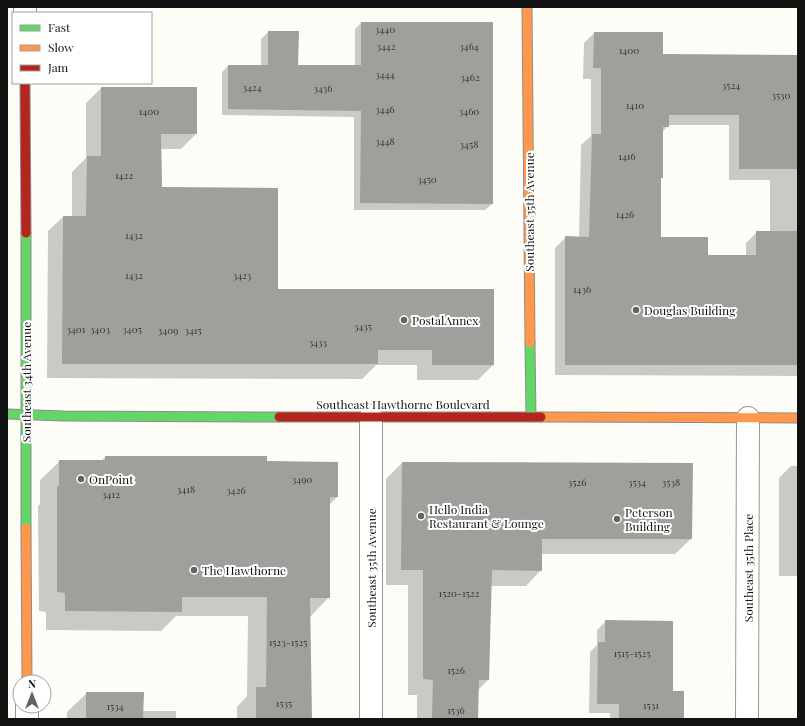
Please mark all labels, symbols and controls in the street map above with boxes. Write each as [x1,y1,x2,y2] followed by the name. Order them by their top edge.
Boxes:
[12,12,152,84] legend
[48,19,71,35] text: Fast
[375,22,395,36] house number: 3440
[48,39,74,55] text: Slow
[376,39,396,53] house number: 3442
[459,39,479,53] house number: 3464
[619,43,639,57] house number: 1400
[47,59,69,75] text: Jam
[375,67,395,81] house number: 3444
[460,70,480,84] house number: 3462
[722,78,740,92] house number: 3524
[242,80,262,94] house number: 3424
[314,81,332,95] house number: 3436
[771,88,791,102] house number: 3530
[626,98,644,112] house number: 1410
[375,102,395,116] house number: 3446
[139,104,159,118] house number: 1400
[459,104,479,118] house number: 3460
[375,134,395,148] house number: 3448
[460,137,478,151] house number: 3458
[618,149,636,163] house number: 1416
[521,152,537,272] street label: Southeast 35th Avenue
[115,168,133,182] house number: 1422
[417,172,437,186] house number: 3450
[616,207,634,221] house number: 1426
[125,228,143,242] house number: 1432
[125,268,143,282] house number: 1432
[233,268,252,282] house number: 3423
[573,282,591,296] house number: 1436
[644,302,736,318] place label: Douglas Building
[631,305,641,315] marker: Douglas Building
[412,312,479,328] place label: PostalAnnex
[399,315,409,325] marker: PostalAnnex
[354,319,372,333] house number: 3435
[18,322,34,442] street label: Southeast 34th Avenue
[66,322,86,336] house number: 3401
[90,322,110,336] house number: 3403
[122,322,142,336] house number: 3405
[158,323,178,337] house number: 3409
[184,323,202,337] house number: 3415
[309,335,328,349] house number: 3433
[316,396,490,412] street label: Southeast Hawthorne Boulevard
[89,471,134,487] place label: OnPoint
[292,472,312,486] house number: 3490
[76,474,86,484] marker: OnPoint
[568,475,586,489] house number: 3526
[628,475,646,489] house number: 3534
[662,475,680,489] house number: 3538
[177,482,195,496] house number: 3418
[226,483,246,497] house number: 3426
[102,487,120,501] house number: 3412
[429,501,544,531] place label: Hello India Restaurant & Lounge
[625,504,673,534] place label: Peterson Building
[363,508,379,628] street label: Southeast 35th Avenue
[416,511,426,521] marker: Hello India Restaurant & Lounge
[612,514,622,524] marker: Peterson Building
[740,514,756,622] street label: Southeast 35th Place
[202,562,286,578] place label: The Hawthorne
[189,565,199,575] marker: The Hawthorne
[439,586,480,600] house number: 1520-1522
[269,635,307,649] house number: 1523-1525
[613,646,651,660] house number: 1515-1525
[447,663,465,677] house number: 1526
[12,674,52,714] north arrow
[28,676,36,691] text: N
[276,696,292,710] house number: 1535
[643,698,659,712] house number: 1531
[106,699,124,713] house number: 1534
[447,703,465,717] house number: 1536

